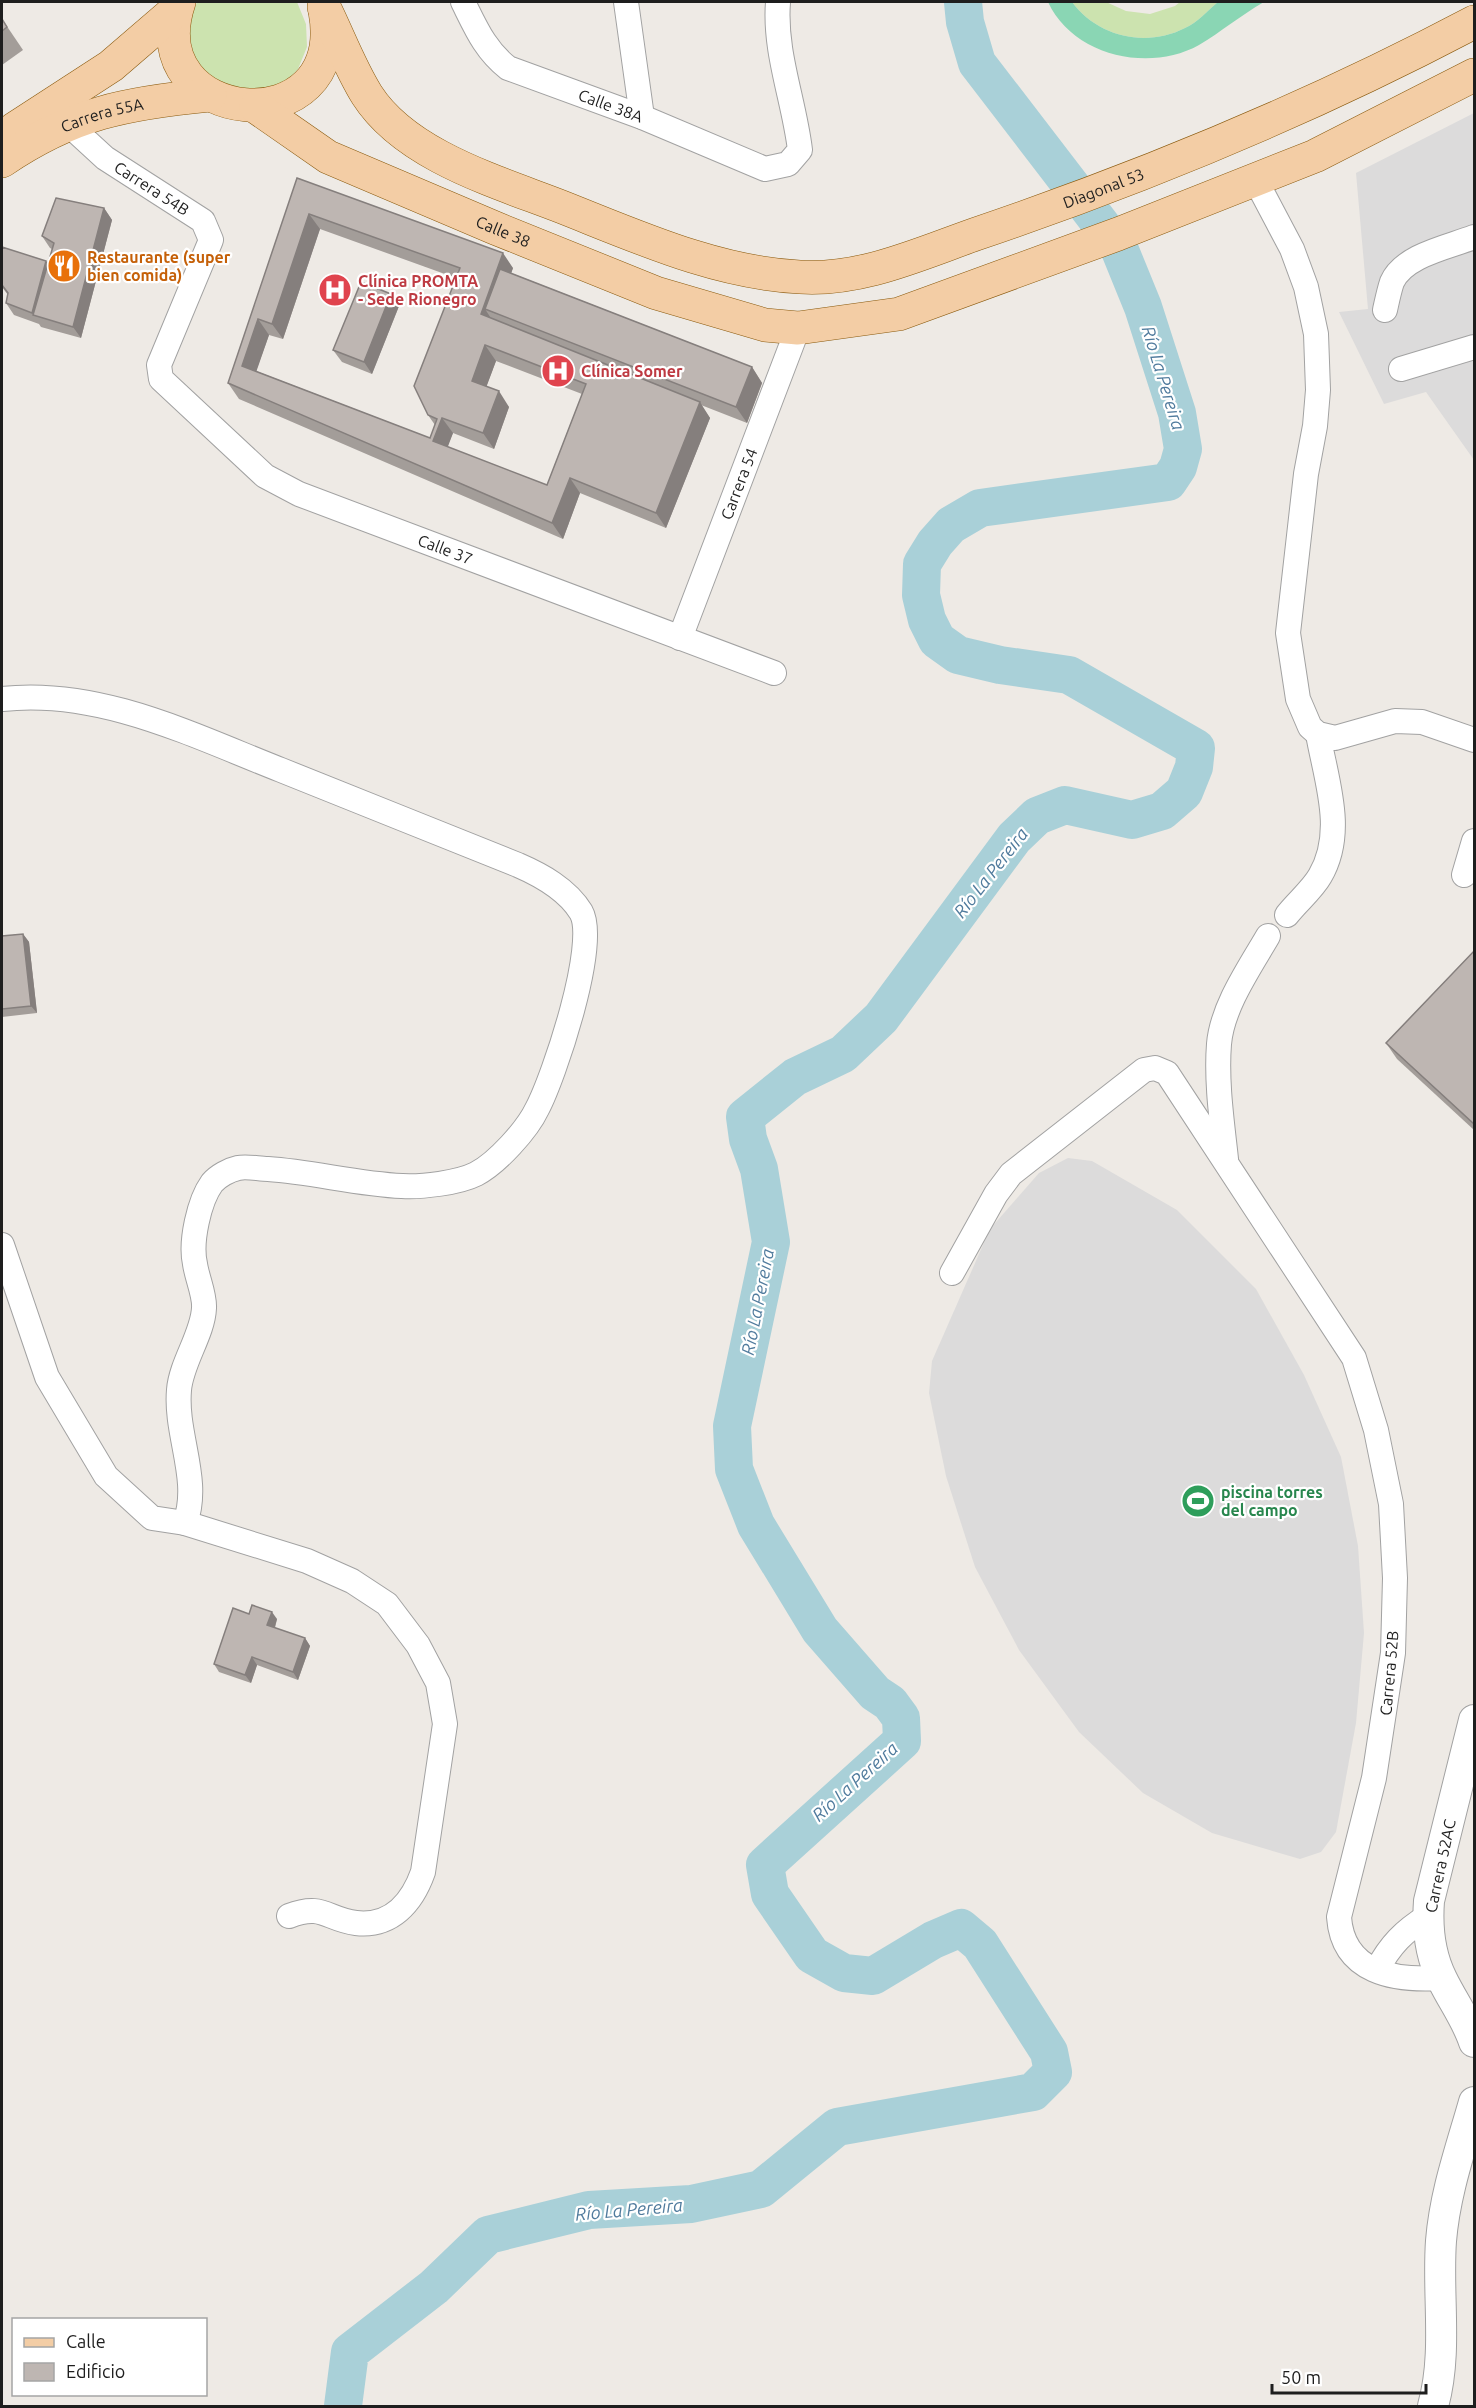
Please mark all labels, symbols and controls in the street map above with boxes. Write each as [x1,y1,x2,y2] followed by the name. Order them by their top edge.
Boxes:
[576,86,646,126] street label: Calle 38A
[58,94,145,136] street label: Carrera 55A
[111,158,193,219] street label: Carrera 54B
[1060,165,1147,212] street label: Diagonal 53
[473,212,533,250] street label: Calle 38
[46,248,82,284] restaurant icon: Restaurante (super bien comida)
[87,248,231,285] place label: Restaurante (super bien comida)
[317,272,353,308] hospital icon: Clínica PROMTA - Sede Rionegro
[358,272,479,308] place label: Clínica PROMTA - Sede Rionegro
[1139,323,1189,432] water label: Río La Pereira
[540,353,576,389] hospital icon: Clínica Somer
[581,362,683,380] place label: Clínica Somer
[717,446,760,522] street label: Carrera 54
[416,531,475,568] street label: Calle 37
[949,823,1031,921] water label: Río La Pereira
[737,1247,777,1357] water label: Río La Pereira
[1180,1483,1216,1519] sports icon: piscina torres del campo
[1221,1483,1323,1519] place label: piscina torres del campo
[1376,1630,1402,1716] street label: Carrera 52B
[808,1738,901,1825] water label: Río La Pereira
[1421,1817,1459,1914] street label: Carrera 52AC
[574,2194,684,2224] water label: Río La Pereira
[12,2318,207,2396] legend
[66,2331,106,2351] text: Calle
[1272,2357,1426,2395] scale bar
[66,2361,125,2381] text: Edificio
[1281,2367,1321,2387] text: 50 m

